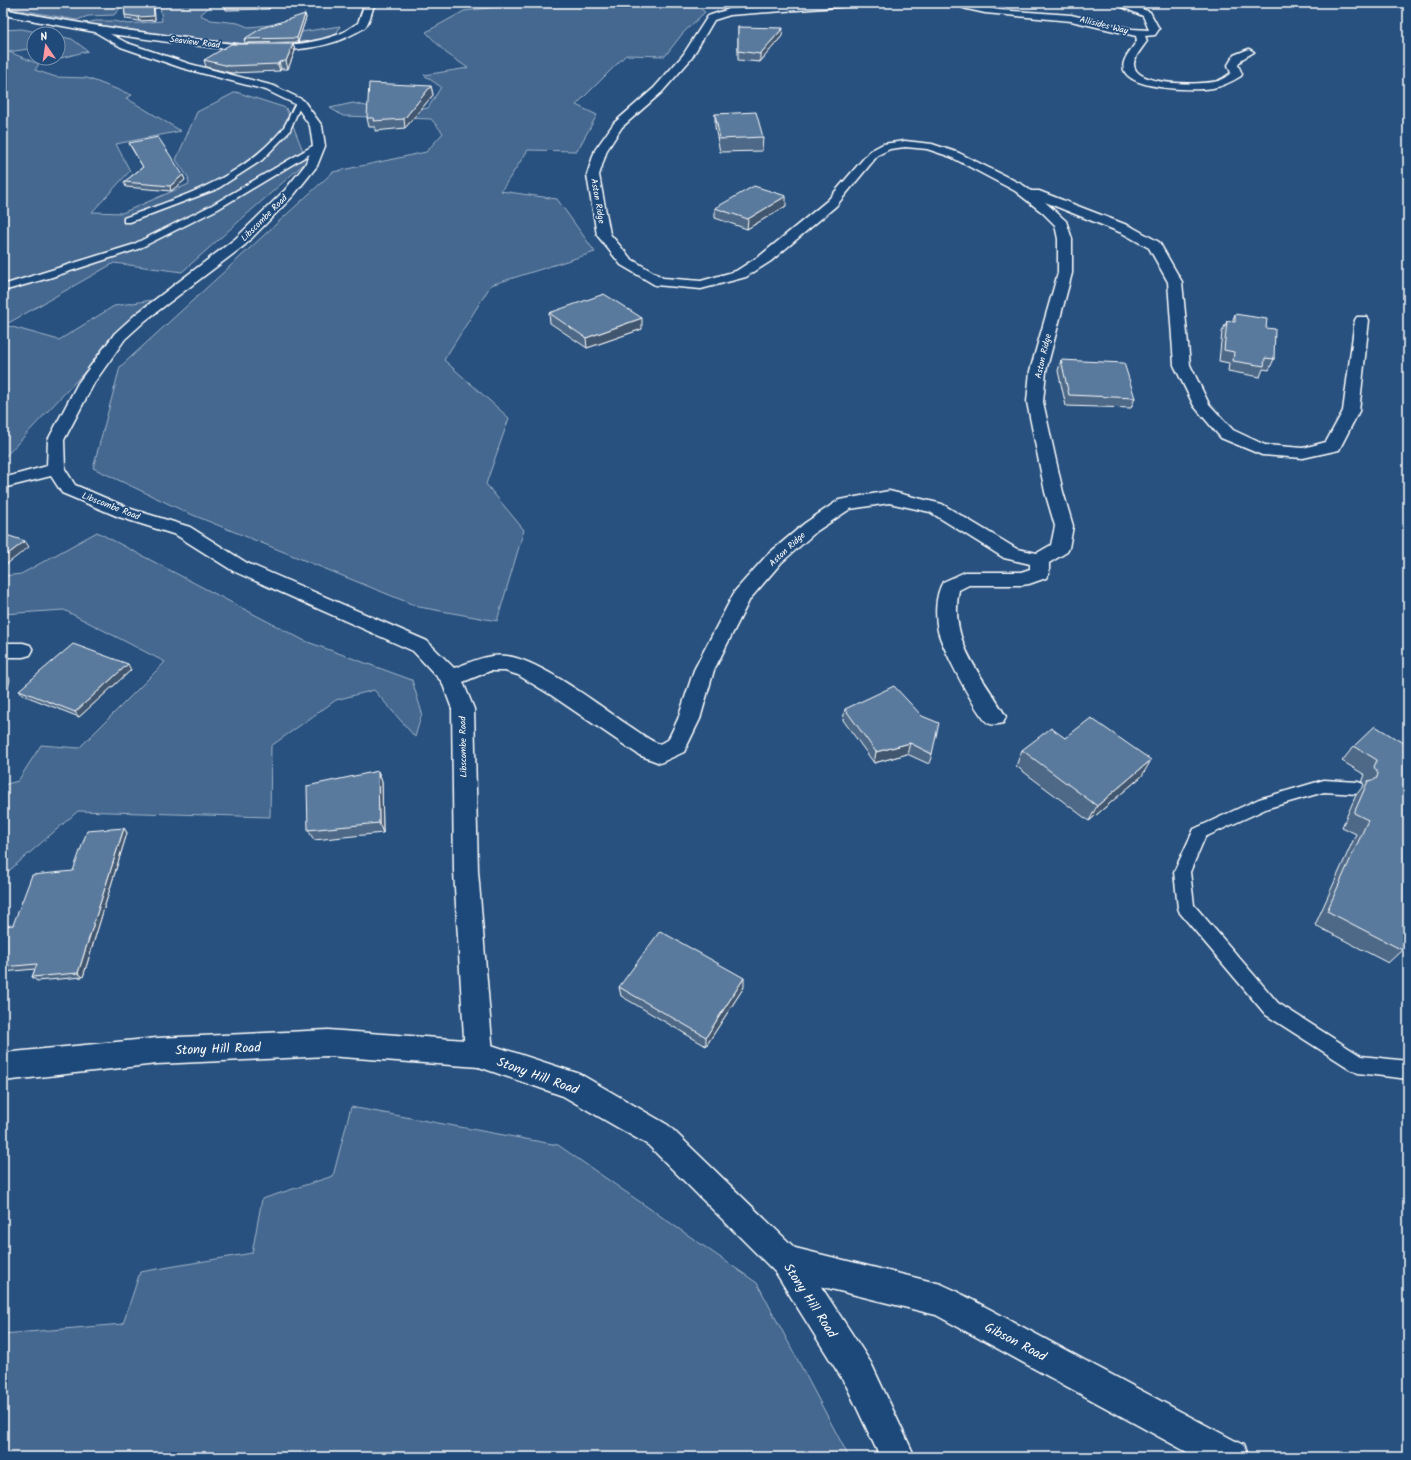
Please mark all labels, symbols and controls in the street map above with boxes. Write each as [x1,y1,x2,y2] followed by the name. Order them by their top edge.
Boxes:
[1078,12,1130,39] street label: Allisides Way
[26,26,66,66] north arrow
[39,28,49,47] text: N
[169,32,222,53] street label: Seaview Road
[586,177,609,225] street label: Aston Ridge
[237,191,292,245] street label: Libscombe Road
[1031,332,1056,380] street label: Aston Ridge
[80,488,143,525] street label: Libscombe Road
[766,528,809,570] street label: Aston Ridge
[455,716,472,778] street label: Libscombe Road
[175,1037,262,1061] street label: Stony Hill Road
[494,1052,582,1101] street label: Stony Hill Road
[778,1259,842,1343] street label: Stony Hill Road
[981,1317,1050,1368] street label: Gibson Road

